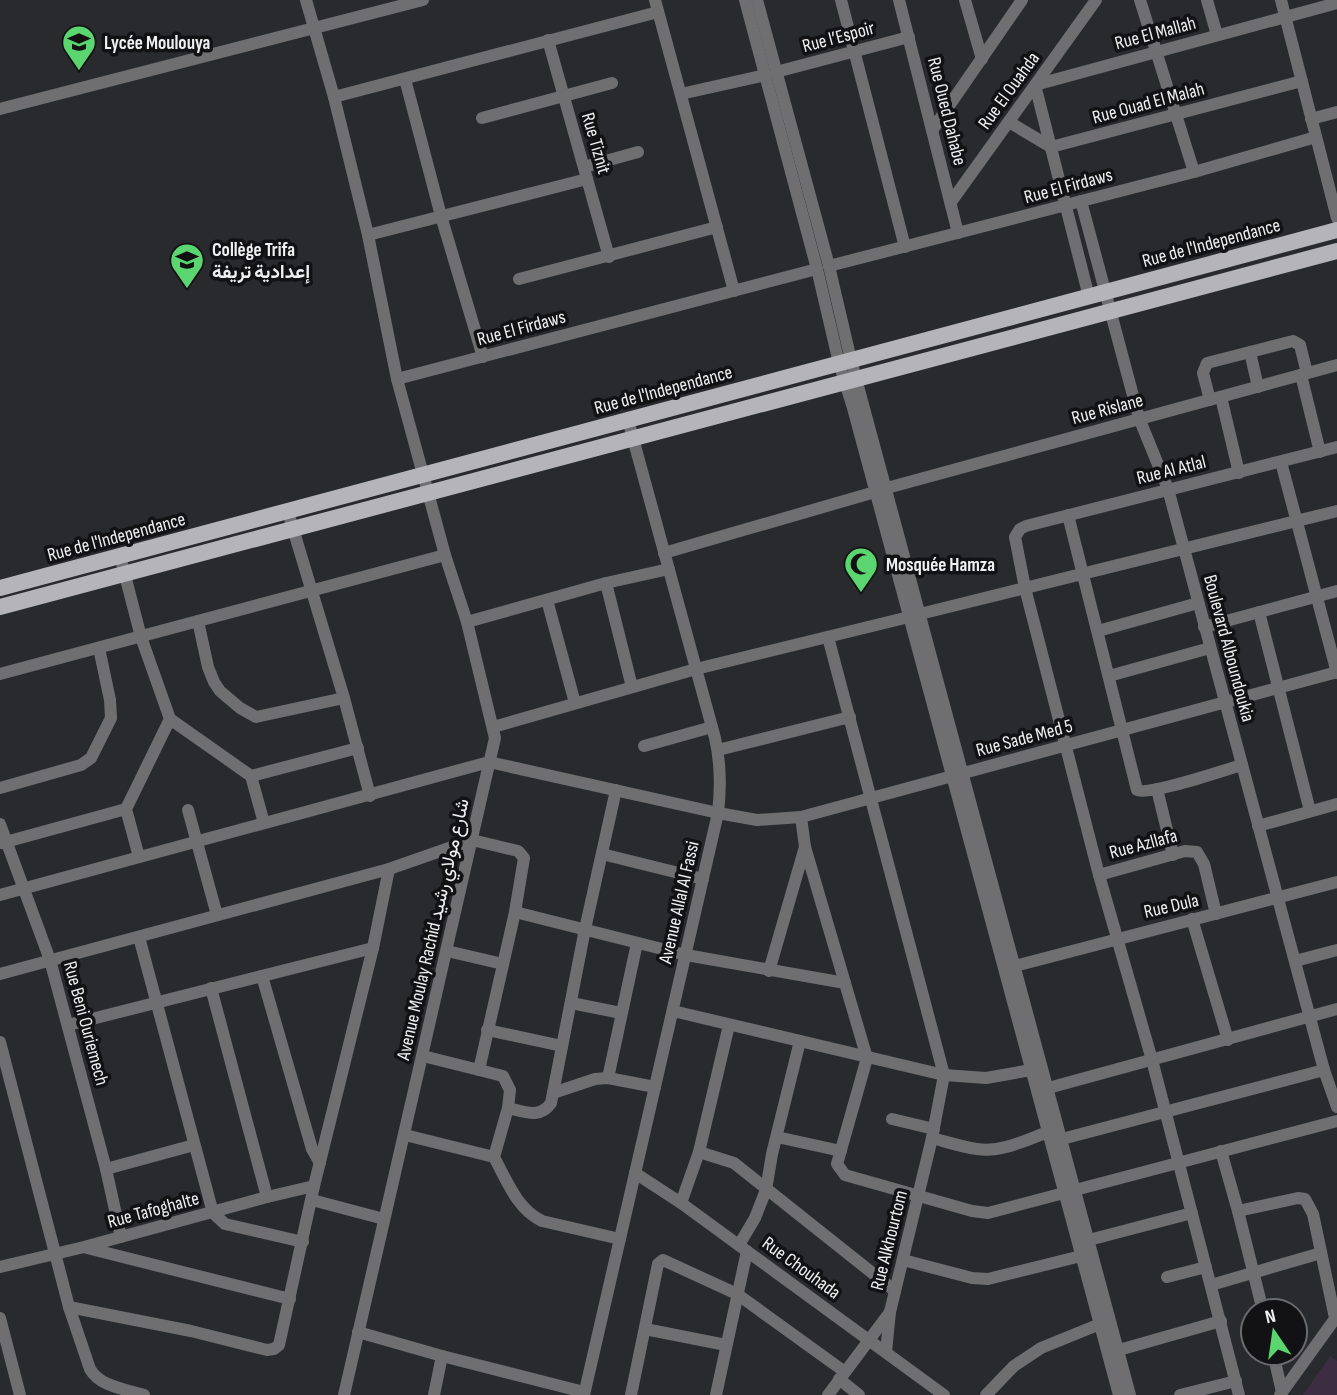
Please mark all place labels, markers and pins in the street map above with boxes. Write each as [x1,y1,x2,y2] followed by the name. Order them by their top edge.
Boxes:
[60,23,98,72] school or university icon: Lycée Moulouya
[104,32,210,55] place label: Lycée Moulouya
[212,239,310,284] place label: Collège Trifa إعدادية تريفة
[168,241,206,290] school or university icon: Collège Trifa إعدادية تريفة
[842,545,880,594] mosque icon: Mosquée Hamza
[886,554,995,577] place label: Mosquée Hamza

